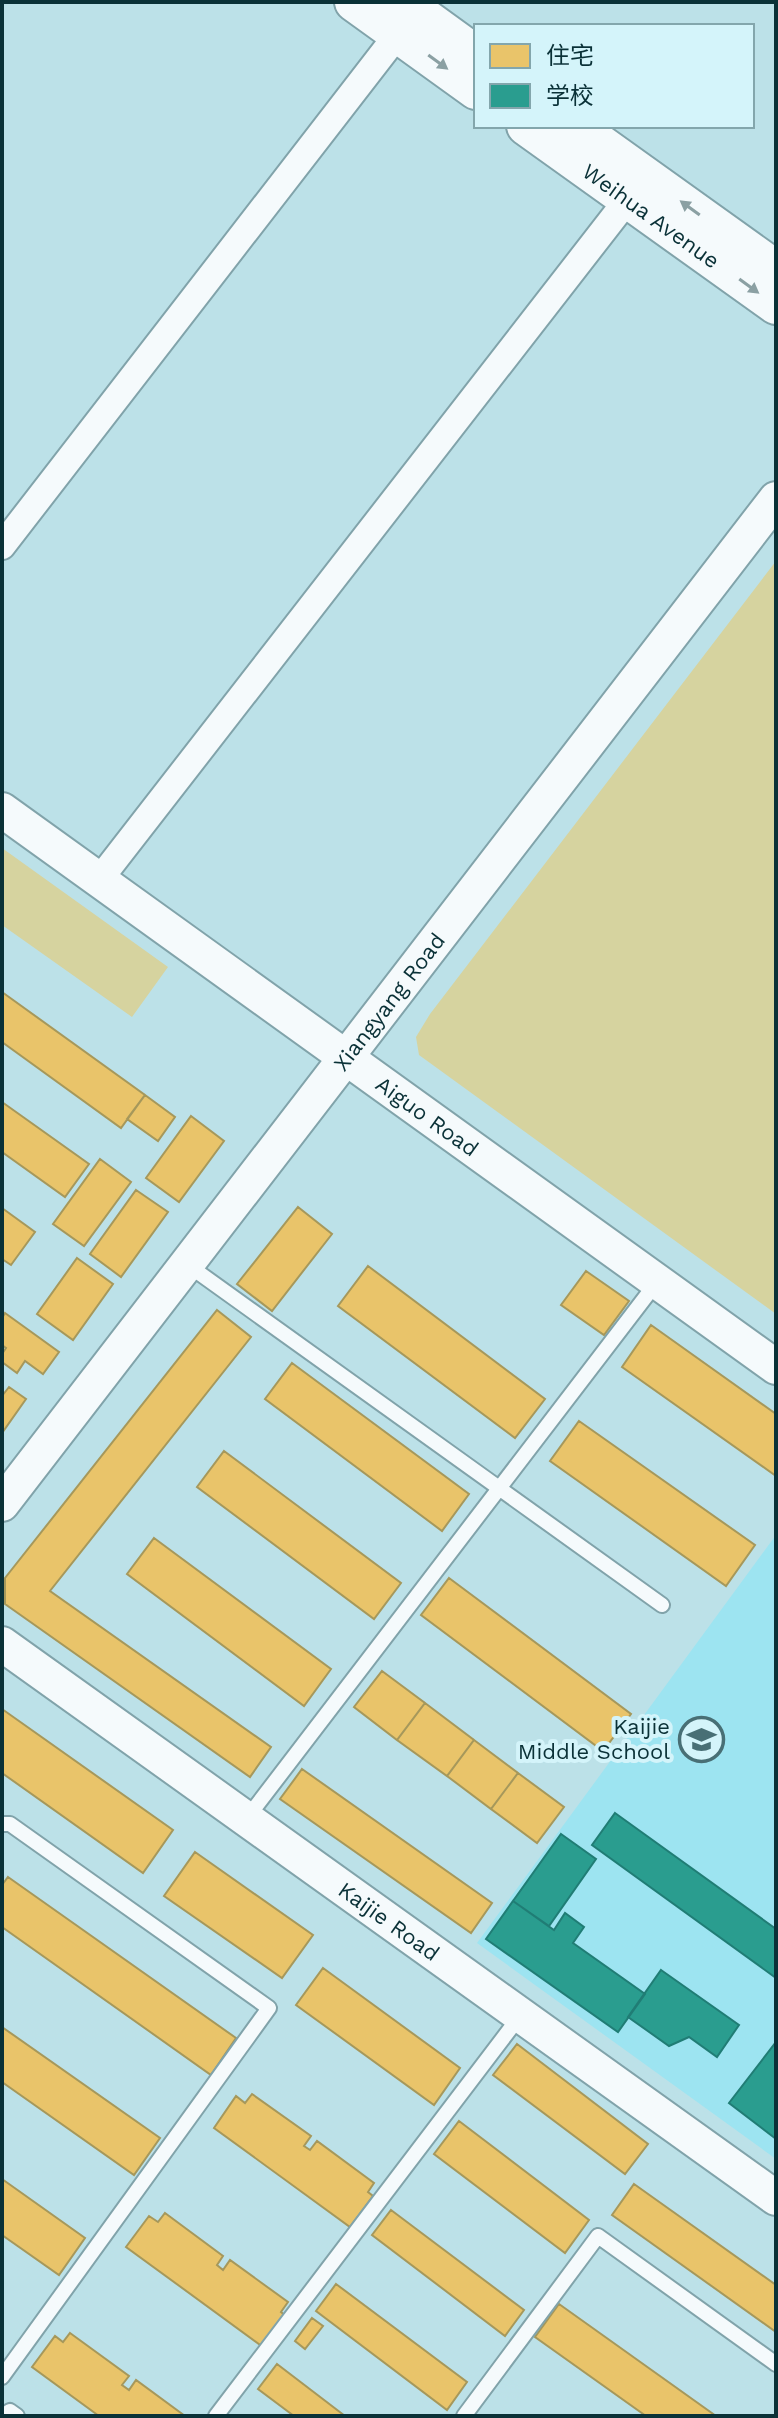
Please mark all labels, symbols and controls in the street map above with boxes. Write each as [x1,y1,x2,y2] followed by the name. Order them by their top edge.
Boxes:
[474,24,754,128] legend
[546,42,594,70] text: 住宅
[427,54,448,69] one-way arrow
[546,82,594,110] text: 学校
[578,158,725,273] street label: Weihua Avenue
[679,201,700,216] one-way arrow
[738,278,760,294] one-way arrow
[328,928,450,1075] street label: Xiangyang Road
[371,1071,483,1161] street label: Aiguo Road
[518,1714,670,1764] place label: Kaijie Middle School
[677,1715,725,1763] school or university icon: Kaijie Middle School
[334,1877,444,1966] street label: Kaijie Road

